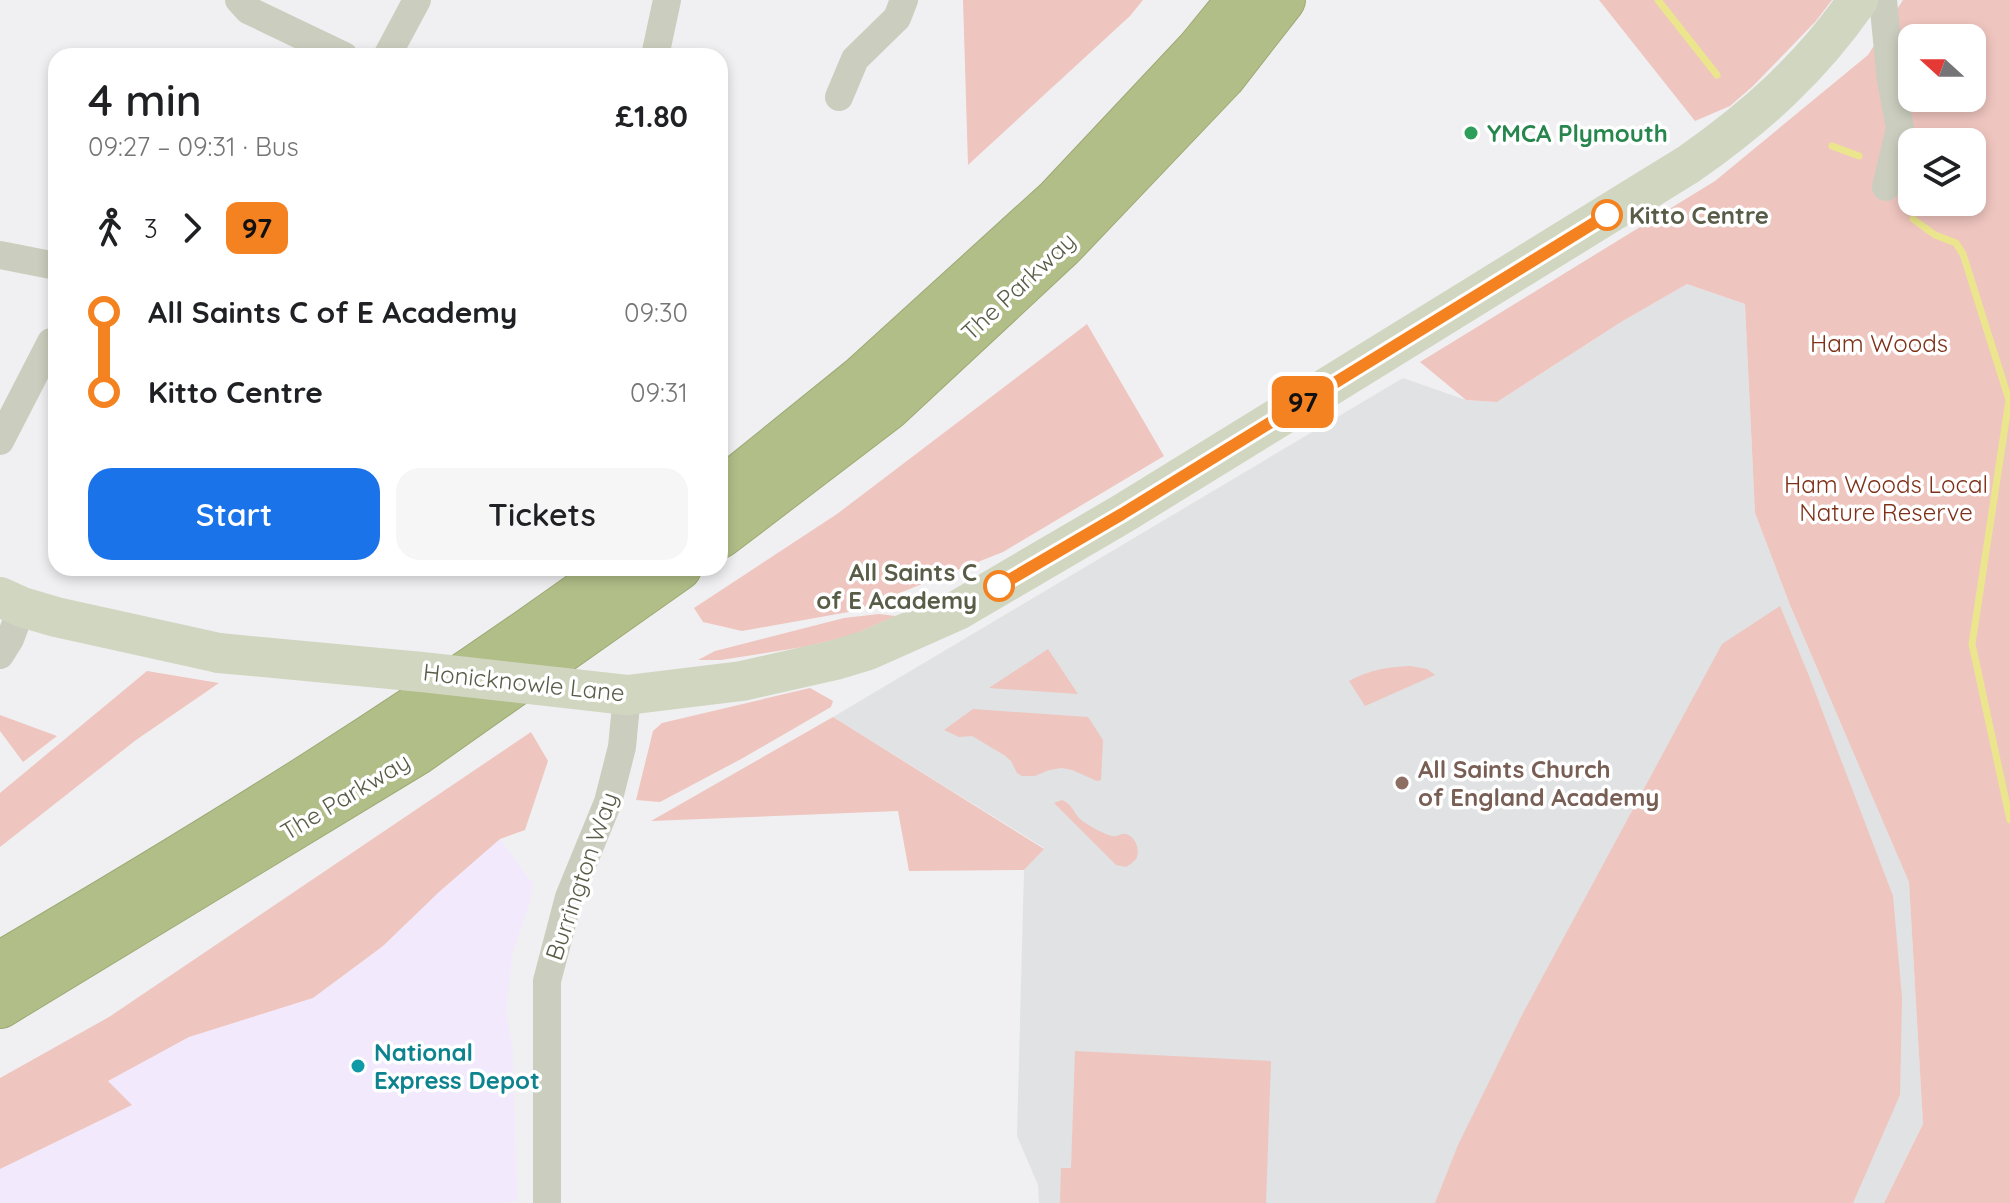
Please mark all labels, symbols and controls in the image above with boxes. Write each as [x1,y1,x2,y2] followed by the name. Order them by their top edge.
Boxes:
[1898,24,1986,112] north arrow
[1898,24,1986,216] map controls
[88,72,202,127] text: 4 min
[615,97,688,135] text: £1.80
[1487,118,1668,148] place label: YMCA Plymouth
[1462,124,1480,142] marker: YMCA Plymouth
[1898,128,1986,216] button: layers
[88,130,299,163] text: 09:27 – 09:31 · Bus
[1592,200,1622,230] marker: Kitto Centre
[1629,200,1769,230] place label: Kitto Centre
[88,206,132,250] icon: walk
[170,206,214,250] icon: forward
[242,210,272,245] text: 97
[144,212,158,245] text: 3
[955,225,1081,347] street label: The Parkway
[148,293,517,331] text: All Saints C of E Academy
[624,296,688,329] text: 09:30
[1810,328,1948,358] park label: Ham Woods
[148,373,323,411] text: Kitto Centre
[630,376,688,409] text: 09:31
[1267,376,1339,428] line badge: 97
[1288,384,1318,419] text: 97
[88,468,380,560] button: Start
[396,468,688,560] button: Tickets
[1784,469,1988,527] park label: Ham Woods Local Nature Reserve
[816,557,977,615] place label: All Saints C of E Academy
[984,571,1014,601] marker: All Saints C of E Academy
[422,656,626,708] street label: Honicknowle Lane
[275,746,415,846] street label: The Parkway
[1418,754,1659,812] place label: All Saints Church of England Academy
[1393,774,1411,792] marker: All Saints Church of England Academy
[538,788,624,964] street label: Burrington Way
[374,1037,540,1095] place label: National Express Depot
[349,1057,367,1075] marker: National Express Depot

